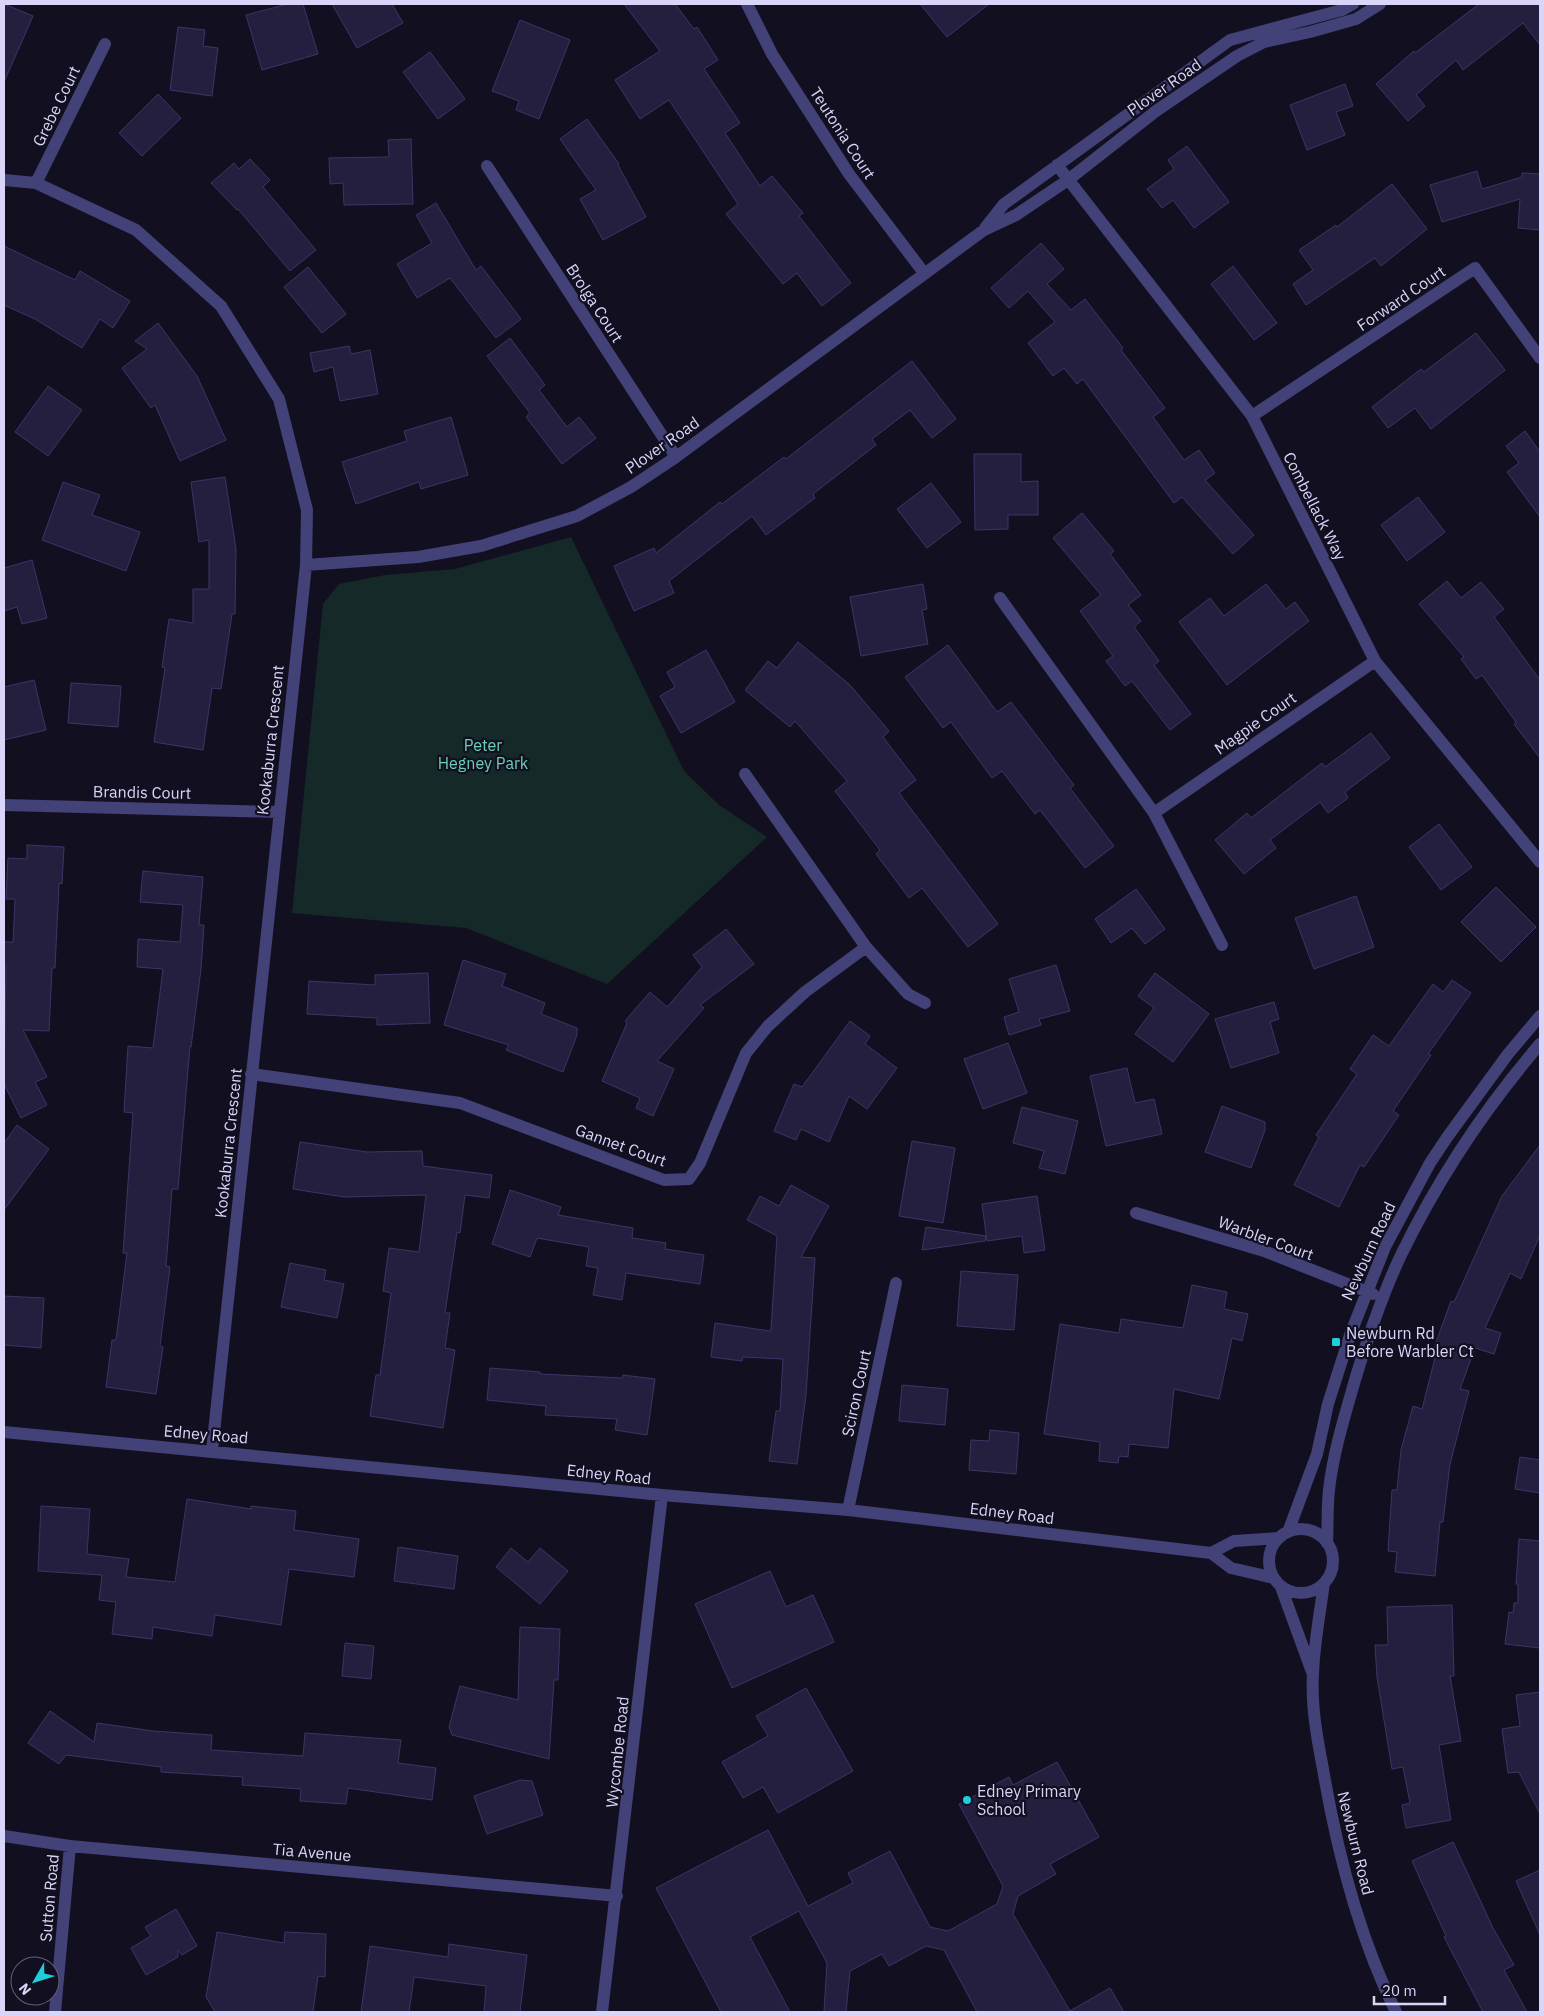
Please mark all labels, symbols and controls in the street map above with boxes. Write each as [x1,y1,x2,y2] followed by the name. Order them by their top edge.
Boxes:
[1123,54,1205,120] street label: Plover Road
[28,62,84,150] street label: Grebe Court
[806,83,880,183] street label: Teutonia Court
[562,260,628,346] street label: Brolga Court
[1353,261,1449,335] street label: Forward Court
[621,412,703,478] street label: Plover Road
[1279,448,1351,564] street label: Combellack Way
[252,664,288,816] street label: Kookaburra Crescent
[1210,687,1300,759] street label: Magpie Court
[438,735,529,773] park label: Peter Hegney Park
[93,781,191,803] street label: Brandis Court
[210,1067,246,1219] street label: Kookaburra Crescent
[573,1119,669,1171] street label: Gannet Court
[1336,1199,1400,1303] street label: Newburn Road
[1216,1211,1316,1265] street label: Warbler Court
[1346,1323,1474,1361] place label: Newburn Rd Before Warbler Ct
[1330,1336,1342,1348] marker: Newburn Rd Before Warbler Ct
[837,1348,875,1438] street label: Sciron Court
[163,1420,249,1448] street label: Edney Road
[566,1460,652,1488] street label: Edney Road
[969,1498,1055,1528] street label: Edney Road
[601,1695,633,1809] street label: Wycombe Road
[977,1781,1081,1819] place label: Edney Primary School
[1333,1789,1379,1897] street label: Newburn Road
[961,1794,973,1806] marker: Edney Primary School
[272,1839,352,1865] street label: Tia Avenue
[35,1853,63,1943] street label: Sutton Road
[10,1956,60,2006] north arrow
[1374,1974,1445,2006] scale bar
[15,1980,35,1999] text: N
[1382,1981,1417,2000] text: 20 m

